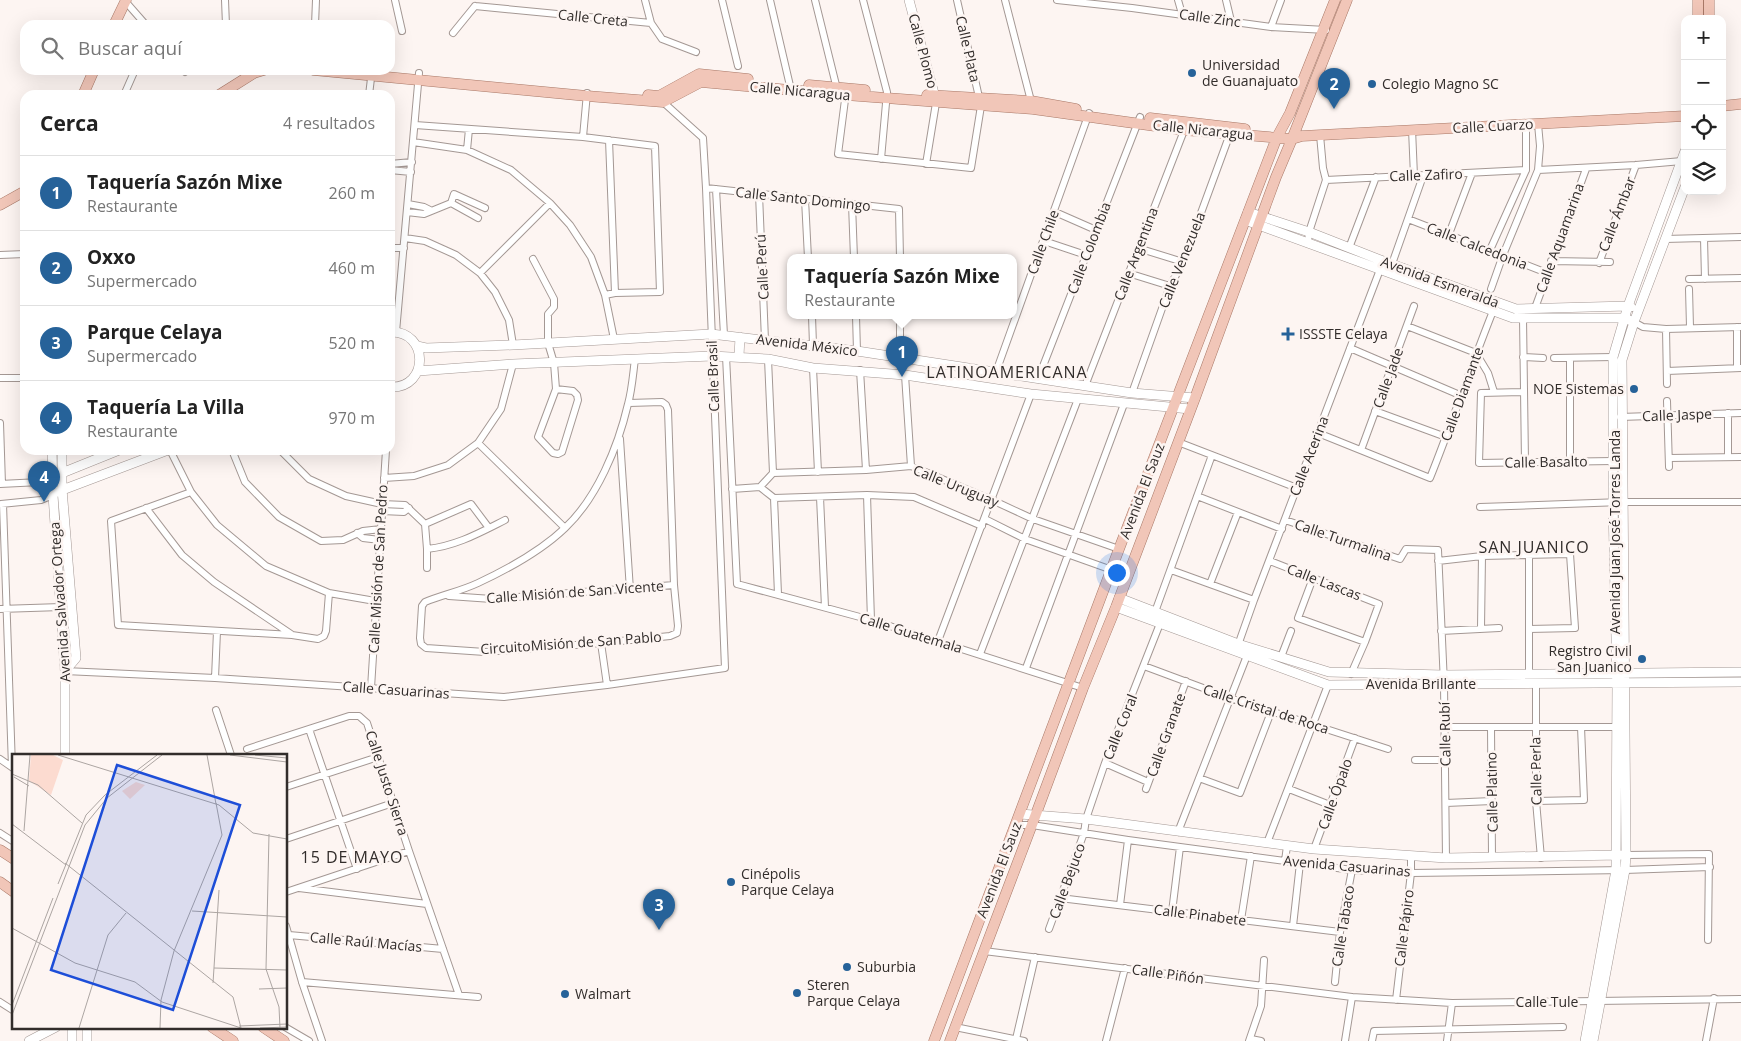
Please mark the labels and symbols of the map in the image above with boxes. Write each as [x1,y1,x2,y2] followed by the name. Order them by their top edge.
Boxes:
[557,4,629,31] street label: Calle Creta
[1178,4,1242,31] street label: Calle Zinc
[904,11,943,90] street label: Calle Plomo
[952,14,985,84] street label: Calle Plata
[1202,55,1298,90] place label: Universidad de Guanajuato
[1186,67,1198,79] marker: Universidad de Guanajuato
[1318,68,1350,109] pin: 2
[1382,74,1499,93] place label: Colegio Magno SC
[749,77,851,104] street label: Calle Nicaragua
[1366,78,1378,90] marker: Colegio Magno SC
[1452,114,1534,137] street label: Calle Cuarzo
[1152,115,1254,144] street label: Calle Nicaragua
[1389,164,1463,185] street label: Calle Zafiro
[1594,173,1640,254] street label: Calle Ámbar
[1531,180,1588,295] street label: Calle Aquamarina
[734,182,872,215] street label: Calle Santo Domingo
[1062,199,1115,297] street label: Calle Colombia
[1109,204,1162,303] street label: Calle Argentina
[1022,207,1063,277] street label: Calle Chile
[1154,209,1209,311] street label: Calle Venezuela
[1424,218,1530,274] street label: Calle Calcedonia
[750,234,773,300] street label: Calle Perú
[1378,251,1502,312] street label: Avenida Esmeralda
[1299,324,1388,343] place label: ISSSTE Celaya
[1281,327,1295,341] marker: ISSSTE Celaya
[755,329,859,360] street label: Avenida México
[886,336,918,377] pin: 1
[702,340,723,412] street label: Calle Brasil
[1436,344,1487,444] street label: Calle Diamante
[1368,345,1407,411] street label: Calle Jade
[926,361,1088,383] district label: LATINOAMERICANA
[1533,379,1624,398] place label: NOE Sistemas
[1628,383,1640,395] marker: NOE Sistemas
[1642,404,1712,425] street label: Calle Jaspe
[1285,413,1332,499] street label: Calle Acerina
[1605,430,1624,634] street label: Avenida Juan José Torres Landa
[1114,440,1169,542] street label: Avenida El Sauz
[1504,451,1588,472] street label: Calle Basalto
[911,460,1003,512] street label: Calle Uruguay
[28,461,60,502] pin: 4
[364,484,391,654] street label: Calle Misión de San Pedro
[1292,514,1394,565] street label: Calle Turmalina
[44,521,75,683] street label: Avenida Salvador Ortega
[1478,536,1590,558] district label: SAN JUANICO
[1284,559,1364,605] street label: Calle Lascas
[1104,560,1130,586] your location
[486,576,664,607] street label: Calle Misión de San Vicente
[857,608,965,657] street label: Calle Guatemala
[480,627,662,658] street label: CircuitoMisión de San Pablo
[1549,641,1632,676] place label: Registro Civil San Juanico
[1636,653,1648,665] marker: Registro Civil San Juanico
[1366,674,1476,693] street label: Avenida Brillante
[342,676,450,703] street label: Calle Casuarinas
[1201,679,1332,738] street label: Calle Cristal de Roca
[1142,690,1190,779] street label: Calle Granate
[1098,691,1141,763] street label: Calle Coral
[1434,701,1455,766] street label: Calle Rubí
[362,728,413,838] street label: Calle Justo Sierra
[1525,737,1546,805] street label: Calle Perla
[1481,752,1502,832] street label: Calle Platino
[12,754,288,1028] inset map
[1313,756,1356,832] street label: Calle Ópalo
[971,819,1026,921] street label: Avenida El Sauz
[1044,840,1089,921] street label: Calle Bejuco
[300,846,404,868] district label: 15 DE MAYO
[1283,850,1412,881] street label: Avenida Casuarinas
[741,864,834,899] place label: Cinépolis Parque Celaya
[725,876,737,888] marker: Cinépolis Parque Celaya
[1327,884,1358,968] street label: Calle Tabaco
[1389,888,1418,968] street label: Calle Pápiro
[643,889,675,930] pin: 3
[1153,899,1247,930] street label: Calle Pinabete
[309,927,423,956] street label: Calle Raúl Macías
[857,957,916,976] place label: Suburbia
[1131,959,1205,988] street label: Calle Piñón
[841,961,853,973] marker: Suburbia
[807,975,900,1010] place label: Steren Parque Celaya
[575,984,631,1003] place label: Walmart
[791,987,803,999] marker: Steren Parque Celaya
[559,988,571,1000] marker: Walmart
[1516,992,1579,1011] street label: Calle Tule

